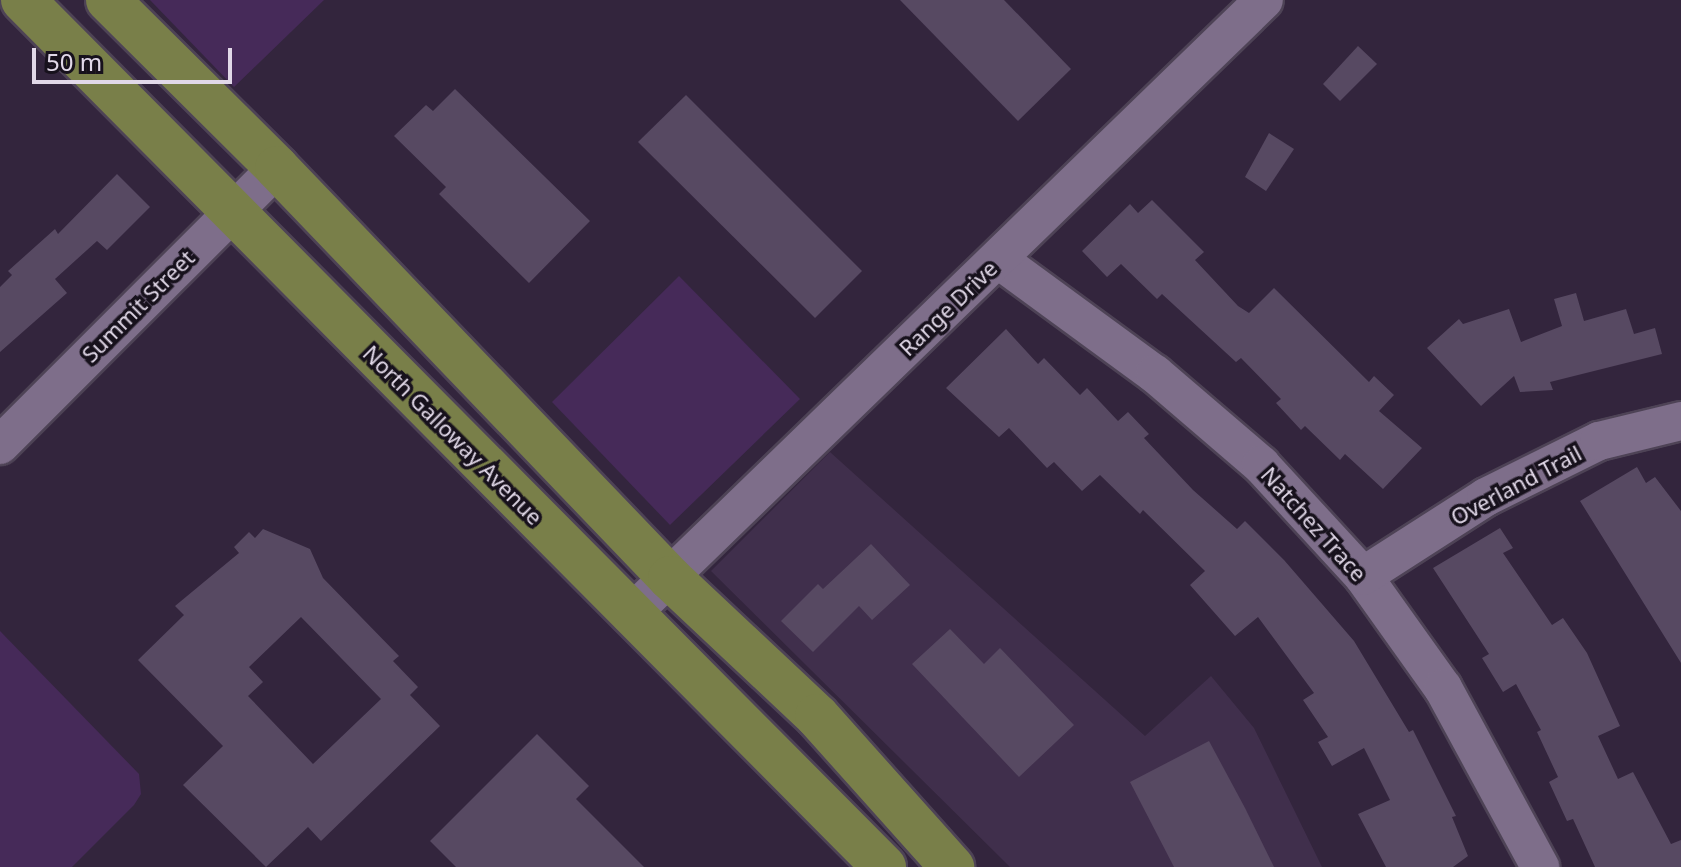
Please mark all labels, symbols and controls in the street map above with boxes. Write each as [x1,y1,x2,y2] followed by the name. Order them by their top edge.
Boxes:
[36,32,236,82] scale bar
[46,45,102,78] text: 50 m
[76,244,200,368] street label: Summit Street
[894,255,1002,361] street label: Range Drive
[358,340,548,530] street label: North Galloway Avenue
[1446,439,1586,531] street label: Overland Trail
[1256,461,1372,587] street label: Natchez Trace

